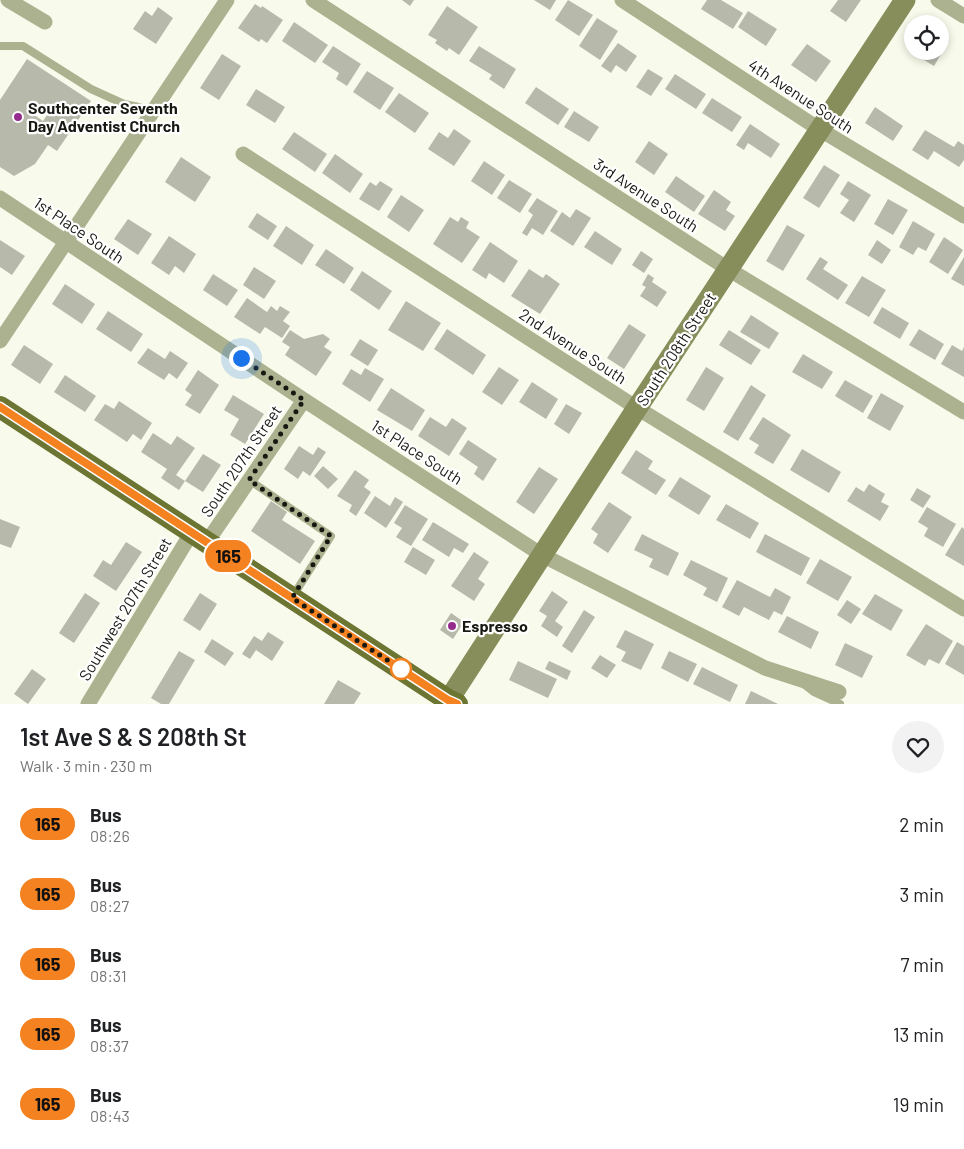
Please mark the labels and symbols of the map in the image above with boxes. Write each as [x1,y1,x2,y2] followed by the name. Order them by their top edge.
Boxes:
[745,54,857,137] street label: 4th Avenue South
[28,98,180,135] place label: Southcenter Seventh Day Adventist Church
[12,111,24,123] marker: Southcenter Seventh Day Adventist Church
[590,154,702,236] street label: 3rd Avenue South
[31,192,128,267] street label: 1st Place South
[632,288,719,409] street label: South 208th Street
[516,304,631,387] street label: 2nd Avenue South
[229,346,254,371] your location
[196,401,285,520] street label: South 207th Street
[368,415,466,488] street label: 1st Place South
[74,534,175,684] street label: Southwest 207th Street
[199,540,257,572] line badge: 165
[462,616,528,635] place label: Espresso
[446,620,458,632] marker: Espresso
[390,658,412,680] unlabelled marker

